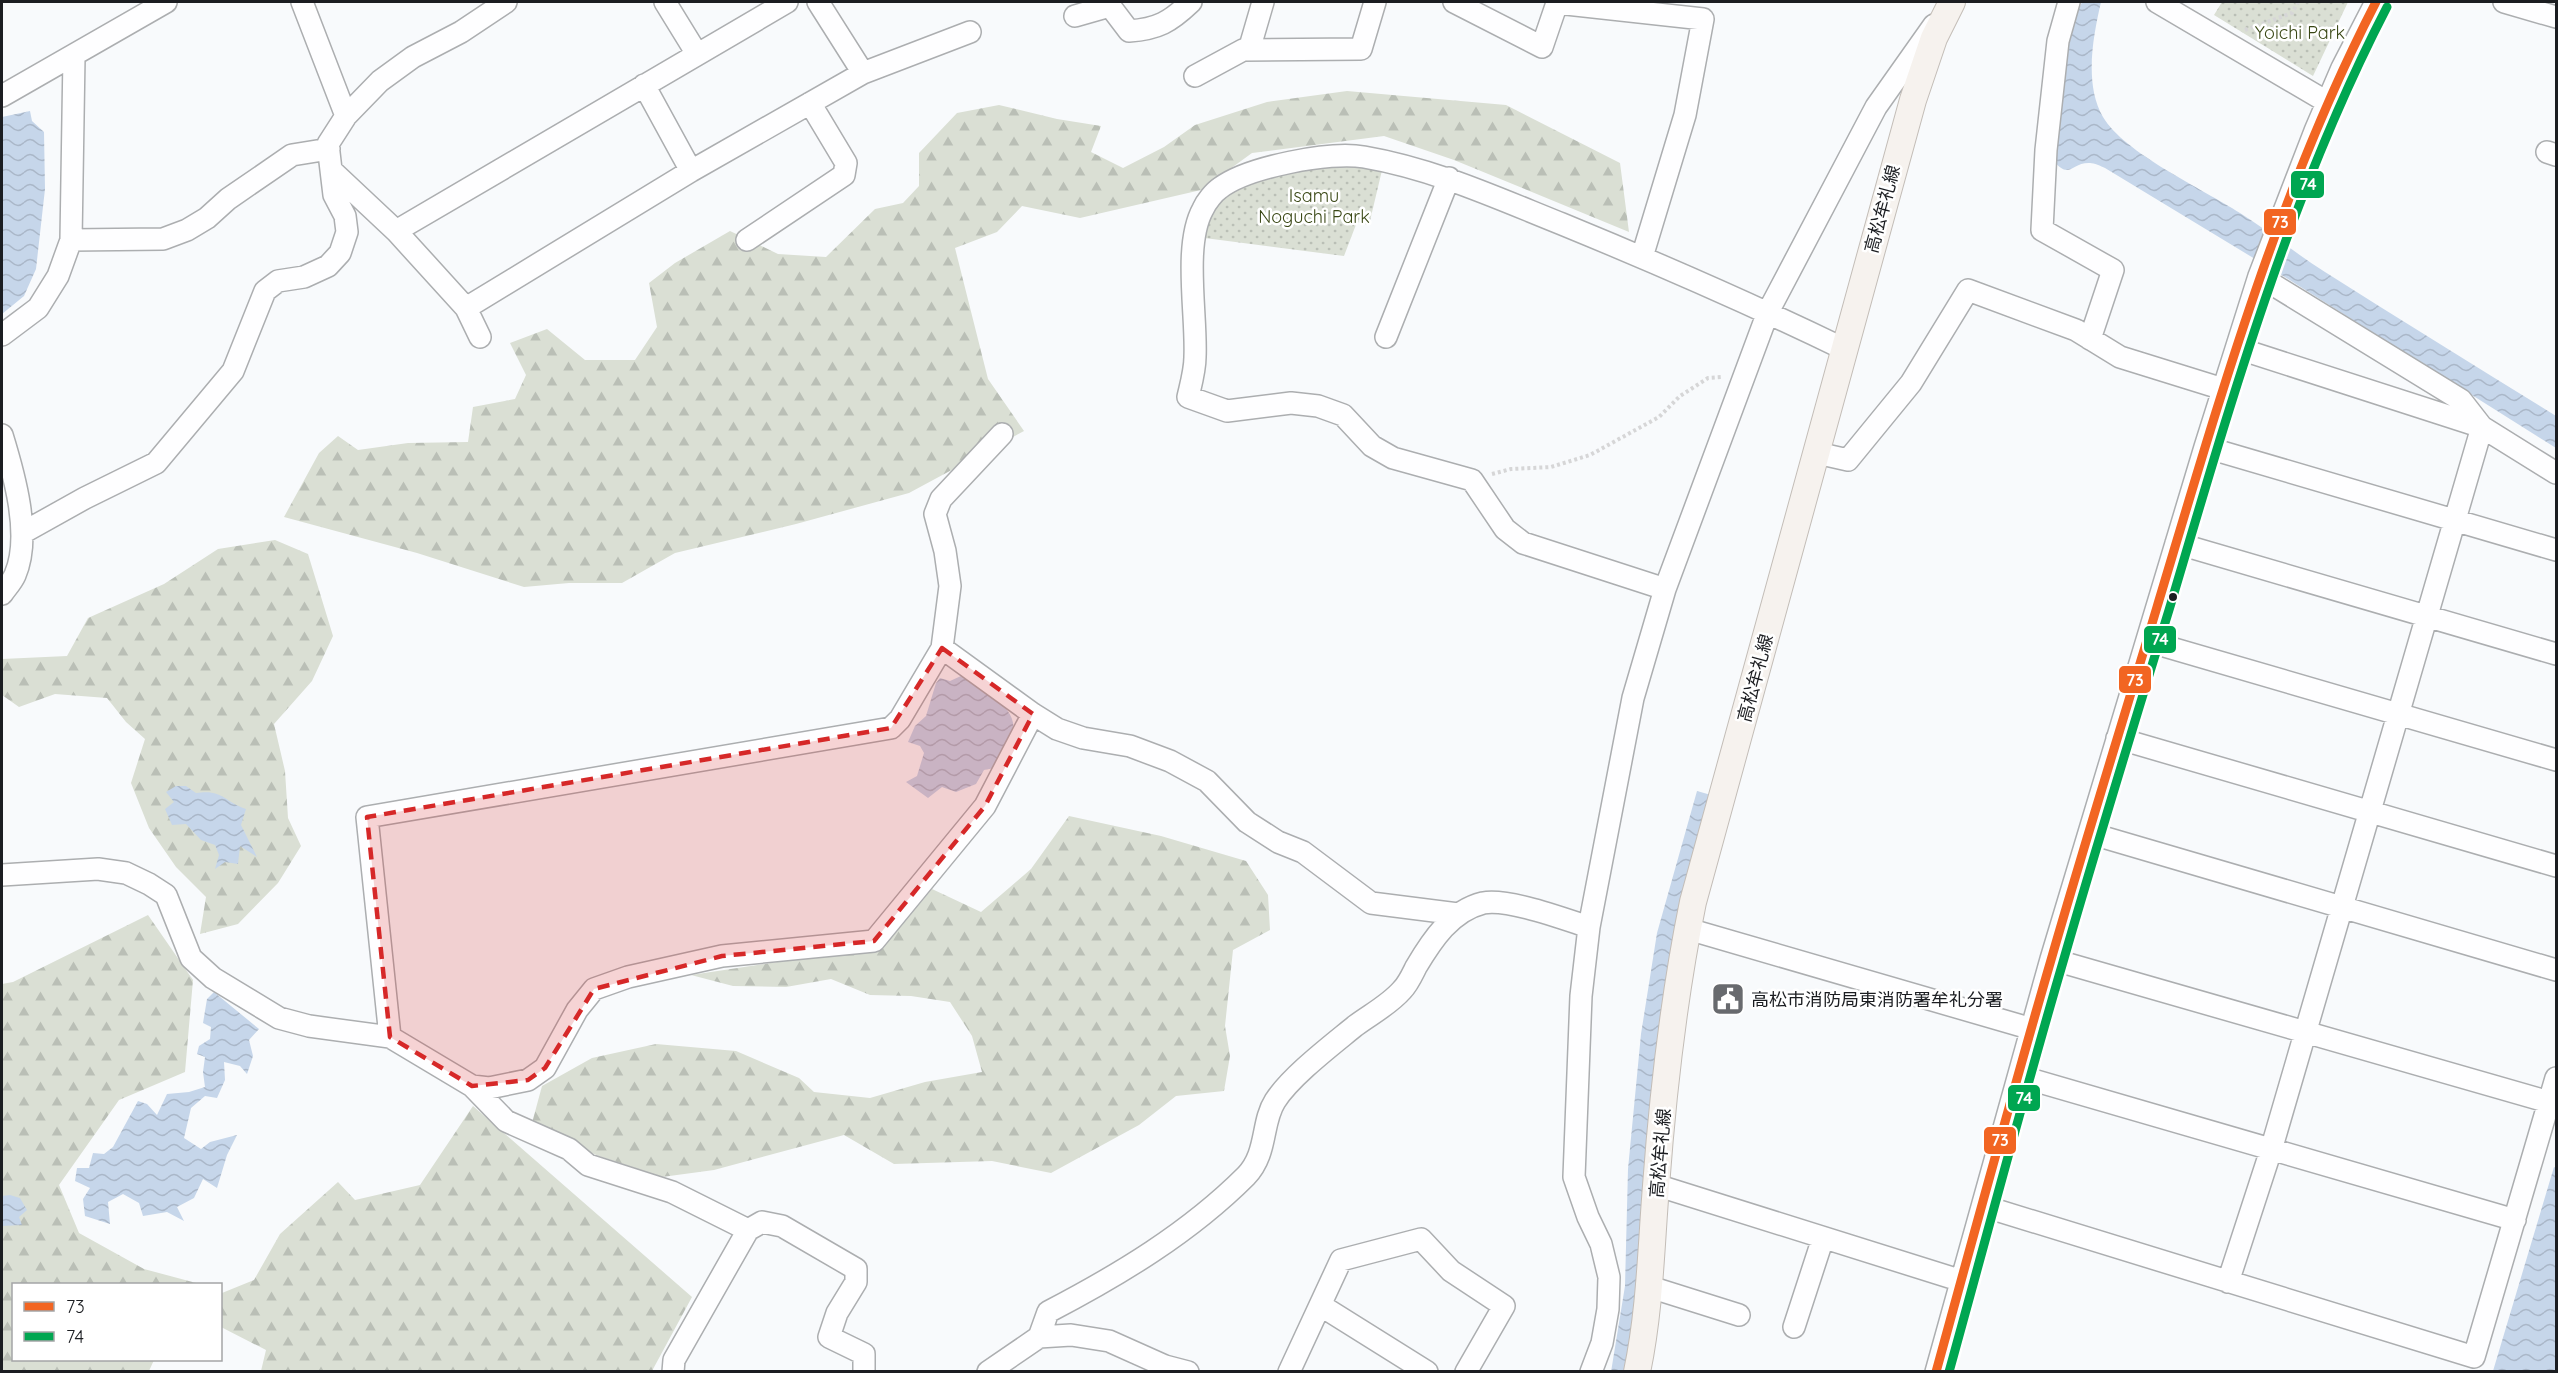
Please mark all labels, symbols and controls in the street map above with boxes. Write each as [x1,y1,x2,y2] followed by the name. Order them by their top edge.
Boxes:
[2255,21,2345,44] park label: Yoichi Park
[1859,163,1905,255] street label: 高松牟礼線
[2290,170,2325,199] line badge: 74
[2299,174,2317,194] text: 74
[1258,184,1370,228] park label: Isamu Noguchi Park
[2263,208,2297,236] line badge: 73
[2271,212,2289,232] text: 73
[2167,591,2179,603] unlabelled marker
[2143,625,2177,654] line badge: 74
[2151,629,2169,649] text: 74
[1732,632,1778,724] street label: 高松牟礼線
[2118,665,2152,694] line badge: 73
[2126,670,2144,690] text: 73
[1710,981,1746,1017] public building icon: 高松市消防局東消防署牟礼分署
[1751,988,2003,1011] place label: 高松市消防局東消防署牟礼分署
[2007,1084,2041,1112] line badge: 74
[2015,1088,2033,1108] text: 74
[1645,1107,1675,1199] street label: 高松牟礼線
[1983,1126,2017,1155] line badge: 73
[1991,1130,2009,1150] text: 73
[12,1283,222,1361] legend
[66,1295,85,1318] text: 73
[66,1325,84,1348] text: 74

